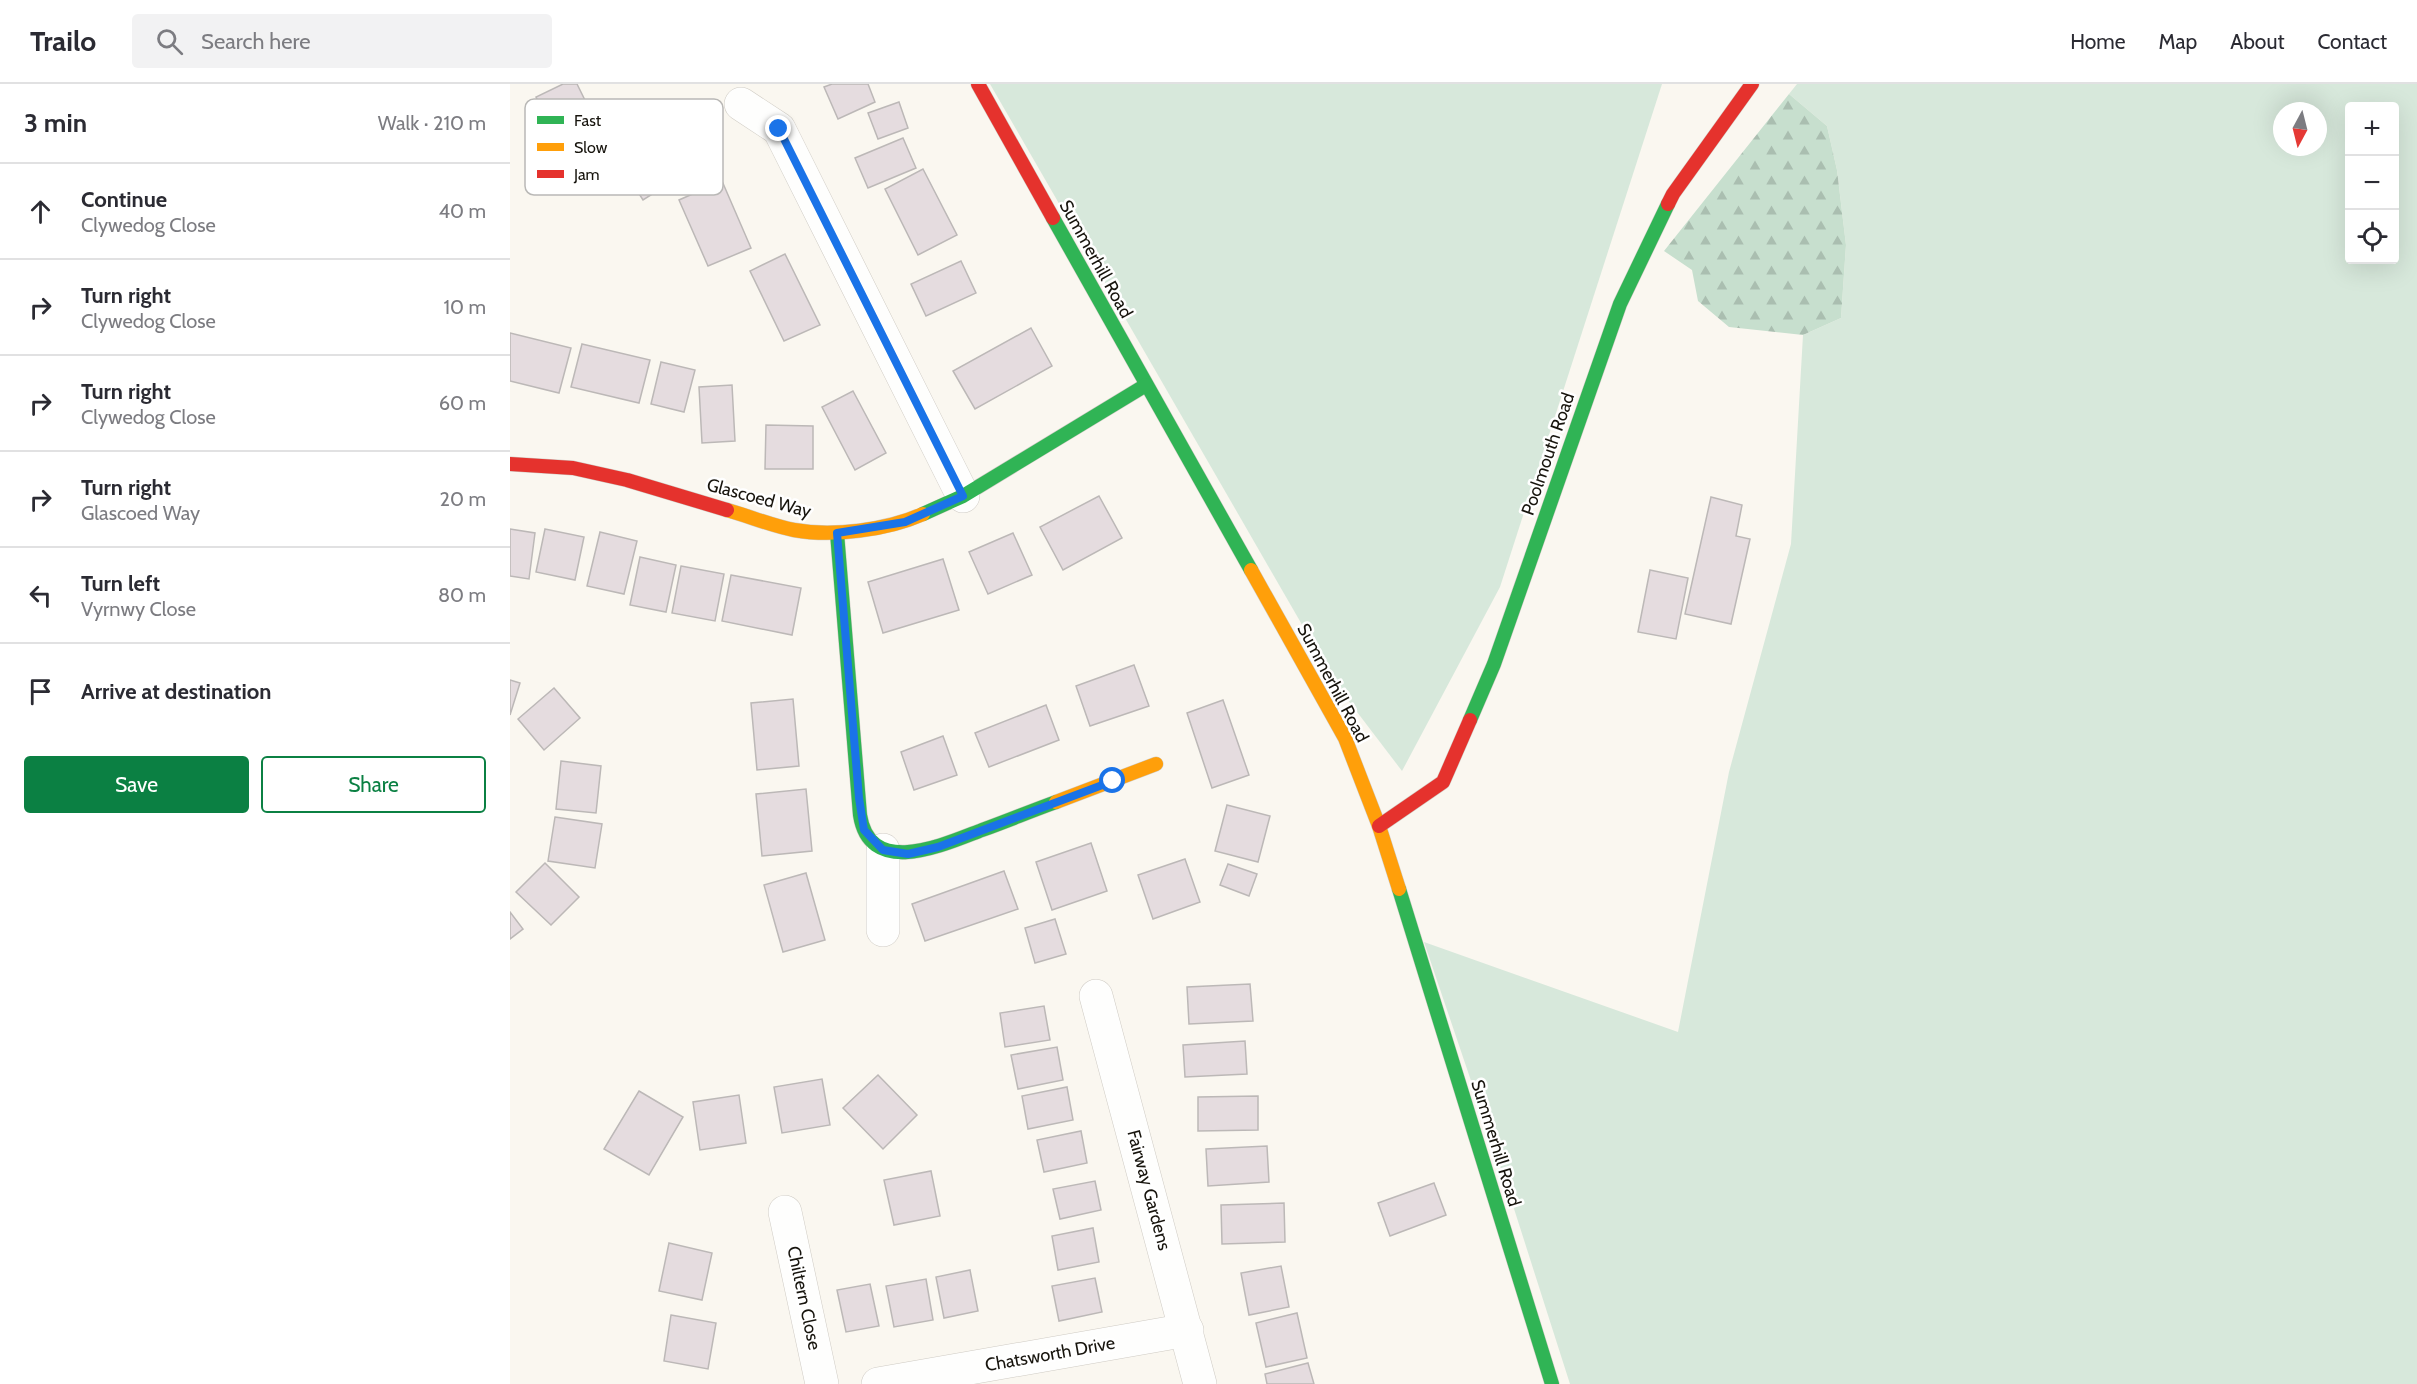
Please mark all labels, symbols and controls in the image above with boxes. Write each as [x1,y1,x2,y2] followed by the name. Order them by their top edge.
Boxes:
[132,14,552,68] search box
[30,24,96,58] text: Trailo
[153,25,186,58] icon: search
[201,28,310,55] text: Search here
[2070,29,2126,54] text: Home
[2159,29,2197,54] text: Map
[2230,29,2284,54] text: About
[2317,29,2387,54] text: Contact
[525,99,723,195] legend
[2273,102,2327,156] north arrow
[2345,102,2399,264] map controls
[2345,102,2399,156] button: +
[24,107,87,139] text: 3 min
[378,111,486,135] text: Walk · 210 m
[574,111,602,130] text: Fast
[765,115,791,141] route end
[574,138,608,157] text: Slow
[2345,156,2399,210] button: −
[573,165,600,184] text: Jam
[81,186,167,213] text: Continue
[24,195,57,228] icon: ahead
[1055,196,1137,322] street label: Summerhill Road
[438,199,486,223] text: 40 m
[2345,210,2399,264] button: locate
[81,213,216,237] text: Clywedog Close
[81,282,171,309] text: Turn right
[24,291,57,324] icon: right
[443,295,486,319] text: 10 m
[81,309,216,333] text: Clywedog Close
[81,378,171,405] text: Turn right
[24,387,57,420] icon: right
[1517,390,1579,518] street label: Poolmouth Road
[439,391,486,415] text: 60 m
[81,405,216,429] text: Clywedog Close
[704,473,814,523] street label: Glascoed Way
[81,474,171,501] text: Turn right
[24,483,57,516] icon: right
[440,487,486,511] text: 20 m
[81,501,200,525] text: Glascoed Way
[81,570,160,597] text: Turn left
[24,579,57,612] icon: left
[438,583,486,607] text: 80 m
[81,597,196,621] text: Vyrnwy Close
[1292,620,1374,746] street label: Summerhill Road
[24,675,57,708] icon: arrive
[81,678,271,705] text: Arrive at destination
[24,756,249,813] button: Save
[261,756,486,813] button: Share
[1099,767,1125,793] route start
[1466,1077,1526,1209] street label: Summerhill Road
[1122,1127,1176,1253] street label: Fairway Gardens
[782,1244,826,1352] street label: Chiltern Close
[983,1332,1117,1376] street label: Chatsworth Drive

